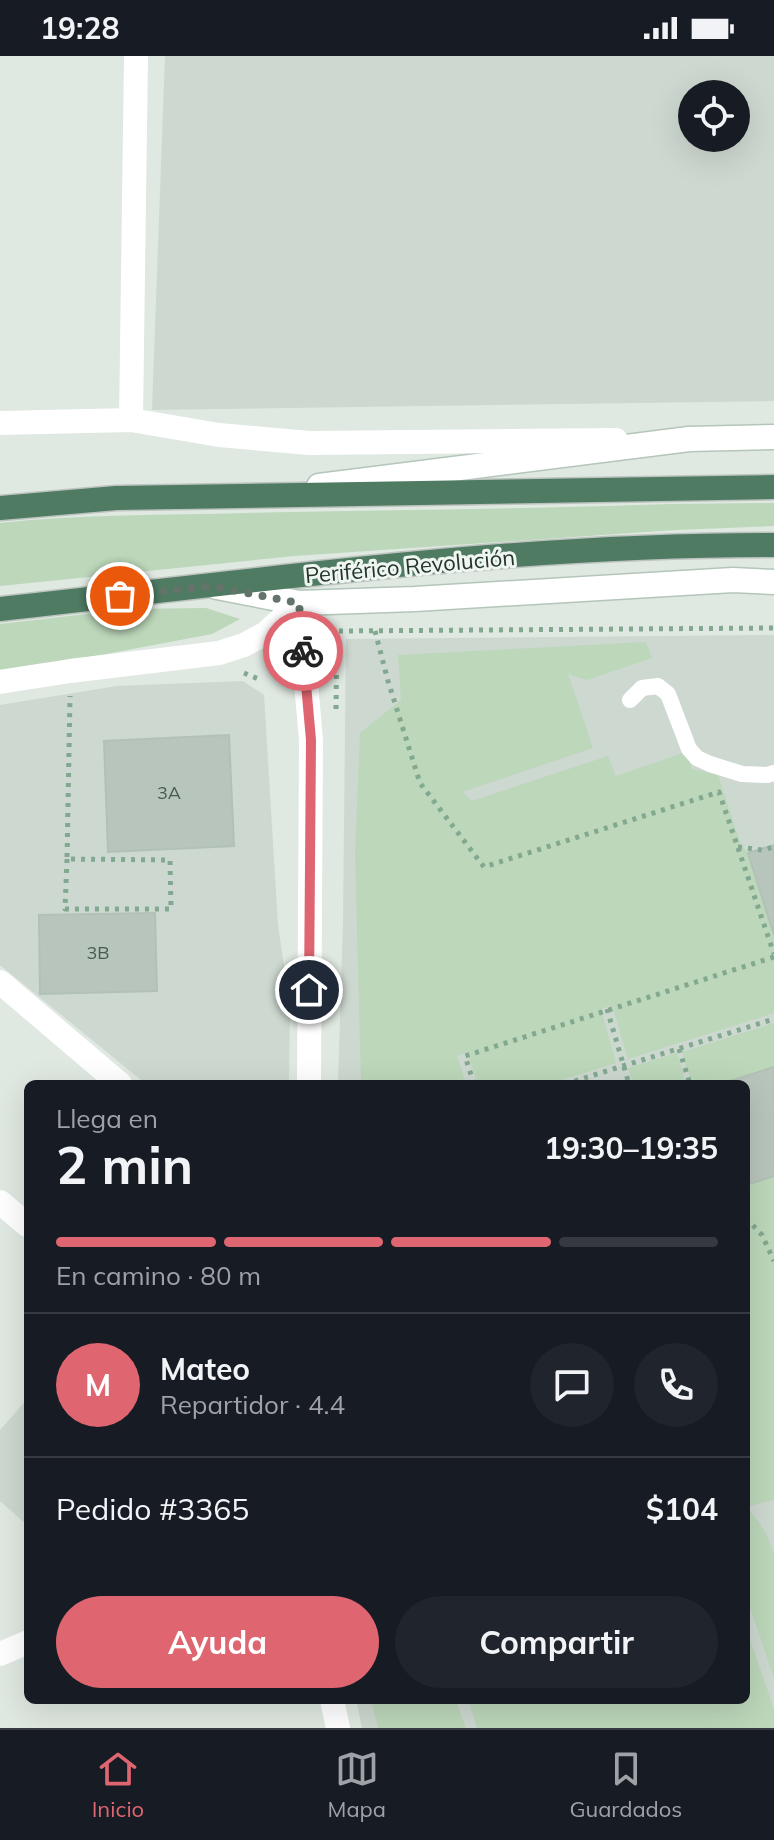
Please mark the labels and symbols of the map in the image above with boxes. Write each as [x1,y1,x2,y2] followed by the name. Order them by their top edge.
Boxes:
[304,543,516,589] street label: Periférico Revolución
[86,562,154,630] pin
[263,611,343,691] courier
[157,781,181,804] house number: 3A
[86,941,110,964] house number: 3B
[275,956,343,1024] pin

